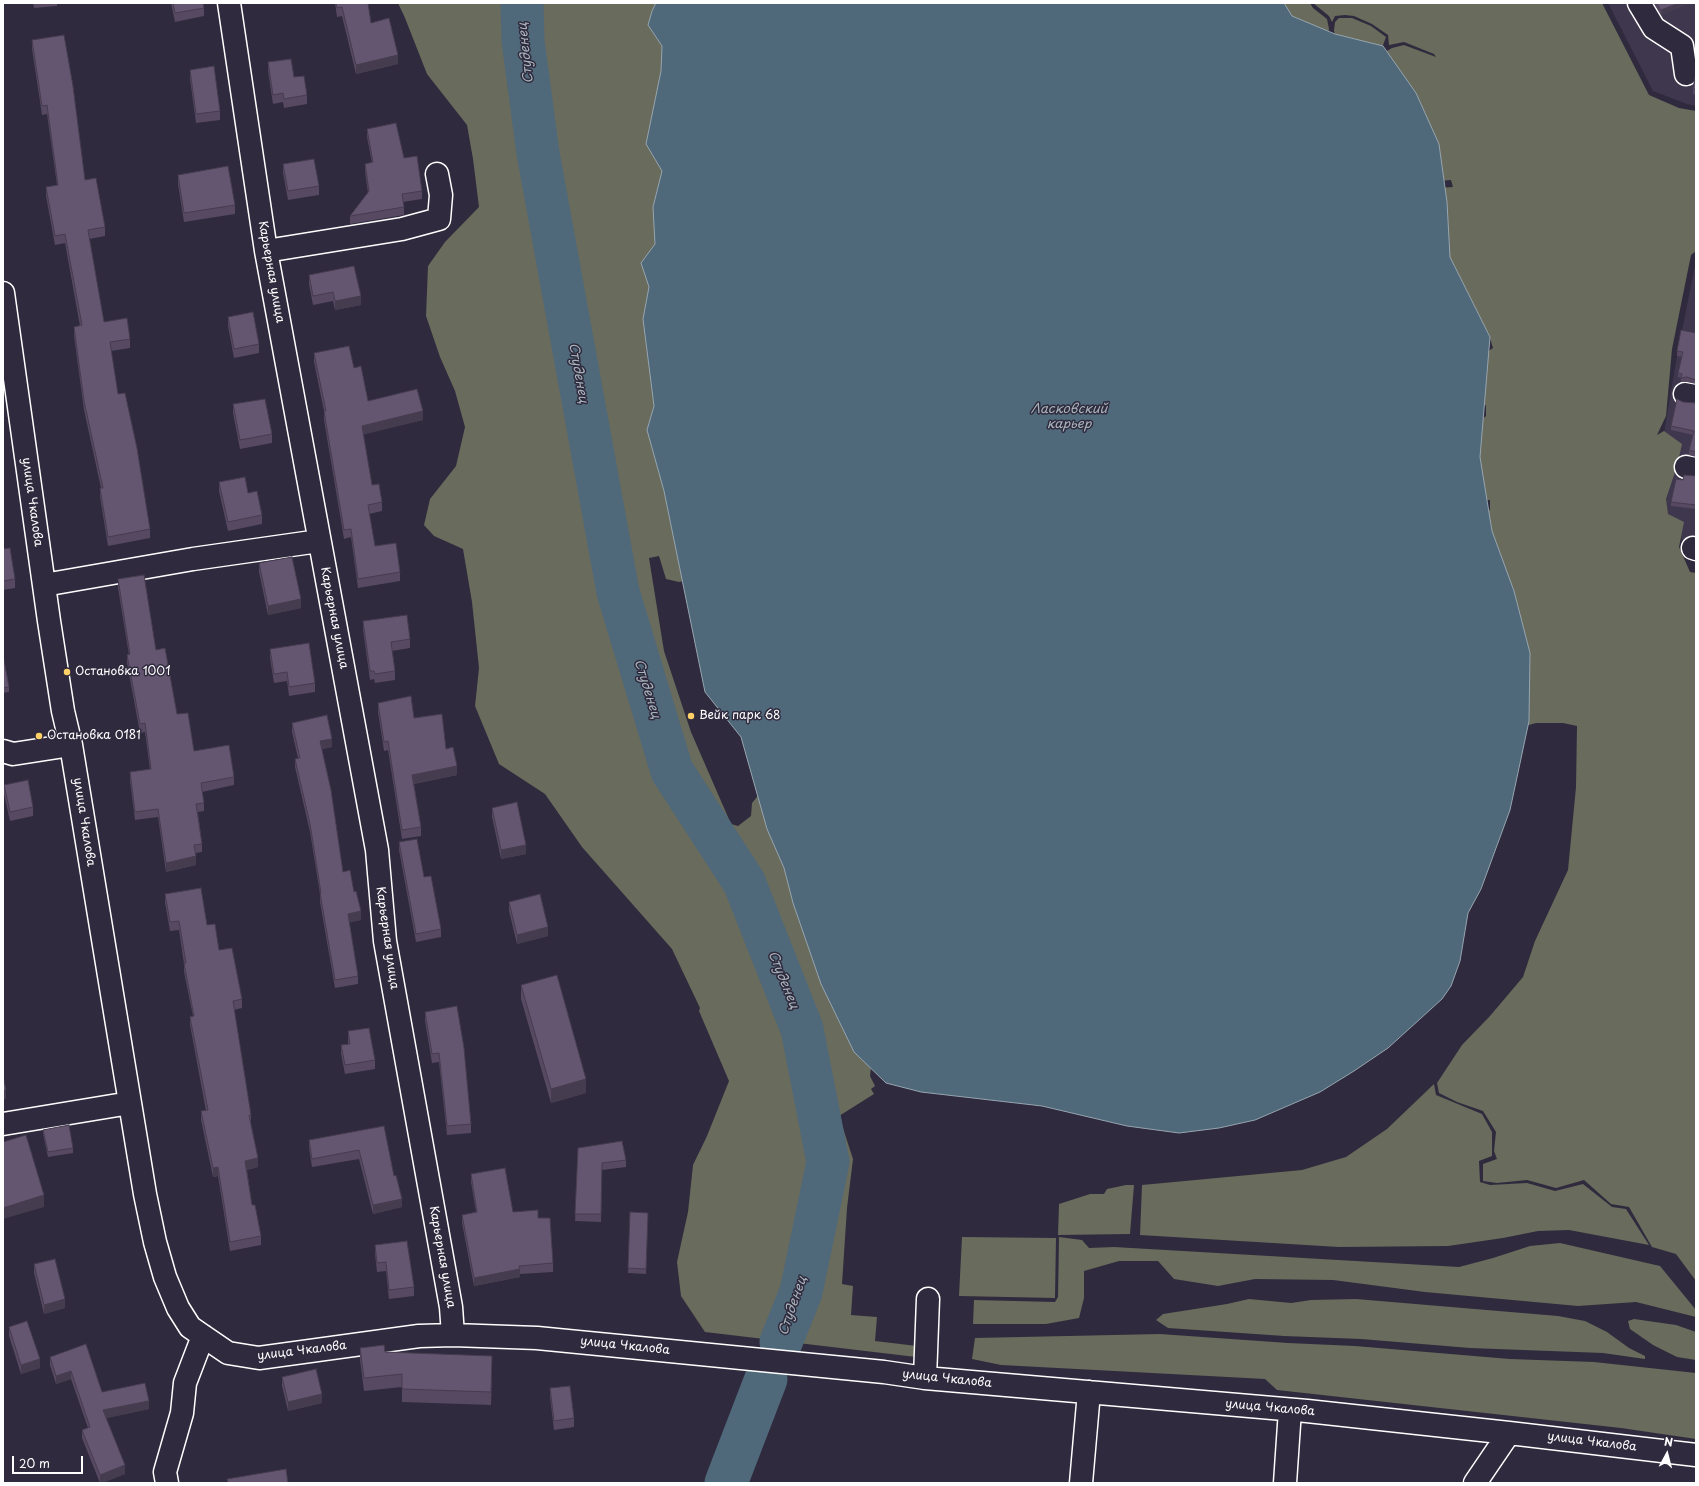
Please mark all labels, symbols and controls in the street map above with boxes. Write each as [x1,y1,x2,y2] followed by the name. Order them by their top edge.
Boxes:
[515,22,537,84] water label: Студенец
[255,220,287,324] street label: Карьерная улица
[565,341,591,405] water label: Студенец
[1031,401,1107,432] water label: Ласковский карьер
[19,456,45,548] street label: улица Чкалова
[317,566,351,670] street label: Карьерная улица
[631,657,663,721] water label: Студенец
[75,665,171,679] place label: Остановка 1001
[62,667,72,677] marker: Остановка 1001
[699,709,781,723] place label: Вейк парк 68
[686,711,696,721] marker: Вейк парк 68
[47,729,141,743] place label: Остановка 0181
[34,731,44,741] marker: Остановка 0181
[70,776,98,868] street label: улица Чкалова
[373,886,401,990] street label: Карьерная улица
[764,949,802,1011] water label: Студенец
[426,1205,458,1309] street label: Карьерная улица
[776,1274,810,1338] water label: Студенец
[580,1334,670,1358] street label: улица Чкалова
[257,1338,347,1364] street label: улица Чкалова
[902,1367,992,1391] street label: улица Чкалова
[1225,1397,1315,1419] street label: улица Чкалова
[1547,1429,1637,1455] street label: улица Чкалова
[1663,1433,1674,1451] text: N
[1647,1434,1687,1474] north arrow
[14,1448,85,1474] scale bar
[19,1454,50,1472] text: 20 m

